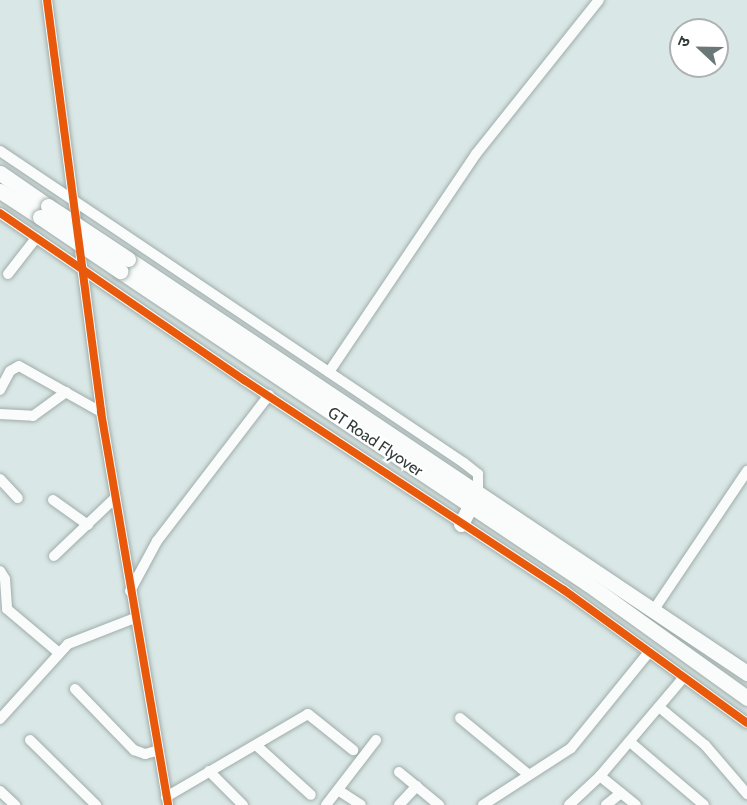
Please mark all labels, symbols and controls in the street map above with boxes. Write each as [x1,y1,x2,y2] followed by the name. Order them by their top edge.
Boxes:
[669,18,729,78] north arrow
[673,34,694,50] text: उ
[324,403,426,481] street label: GT Road Flyover

